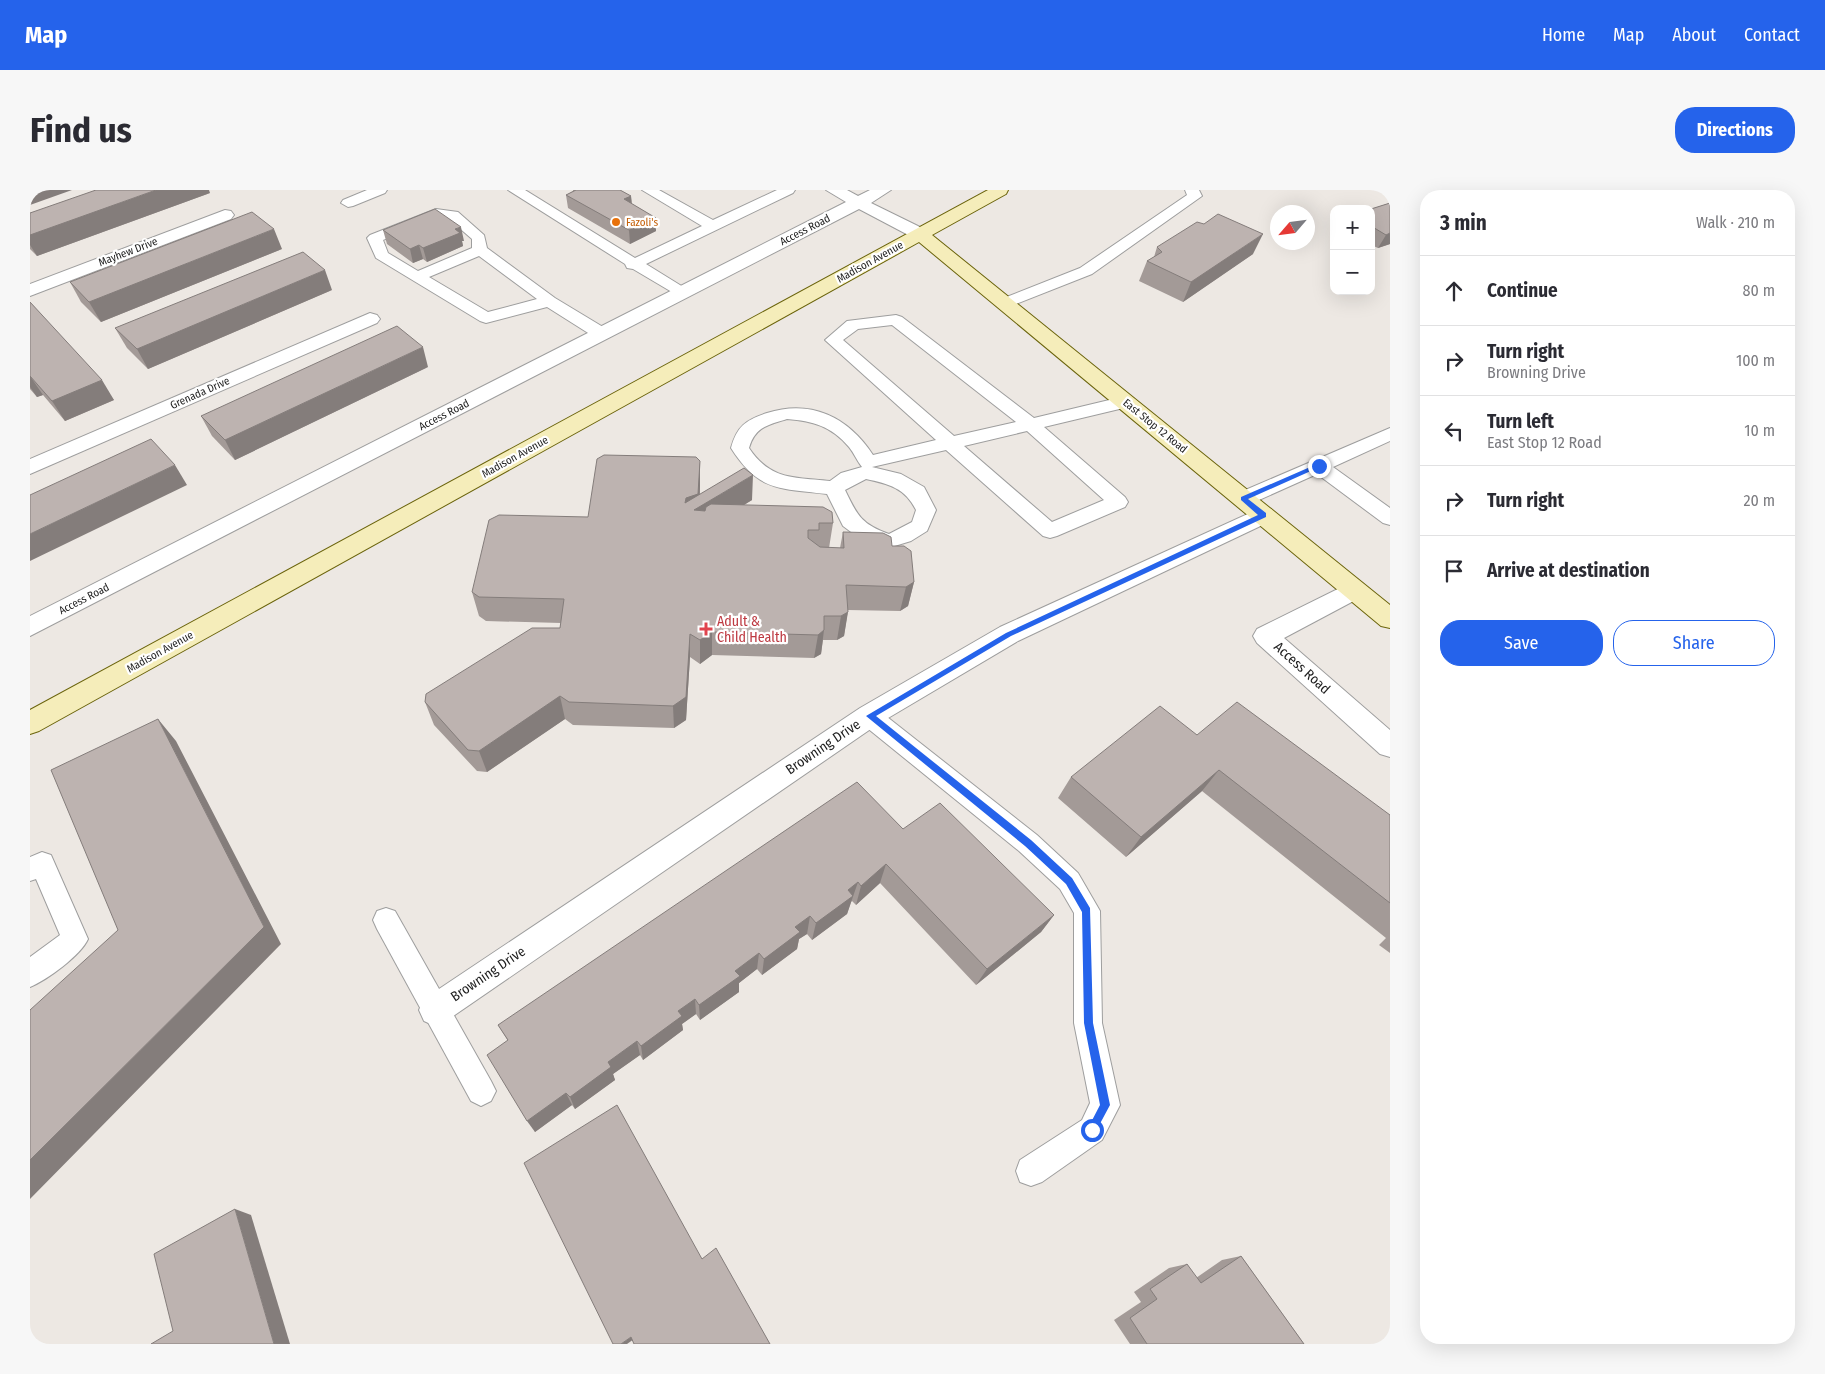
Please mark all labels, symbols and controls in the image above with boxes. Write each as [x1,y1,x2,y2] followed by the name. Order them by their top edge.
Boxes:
[25,21,67,49] text: Map
[1542,24,1585,46] text: Home
[1613,24,1644,46] text: Map
[1672,24,1716,46] text: About
[1744,24,1800,46] text: Contact
[1675,107,1795,153] button: Directions
[30,109,132,151] text: Find us
[1270,205,1315,250] north arrow
[1330,205,1375,295] map controls
[1330,205,1375,250] button: +
[1440,210,1487,236] text: 3 min
[778,212,832,248] street label: Access Road
[1696,213,1775,232] text: Walk · 210 m
[610,216,622,228] marker: Fazoli's
[626,216,658,229] place label: Fazoli's
[97,235,159,269] street label: Mayhew Drive
[835,238,905,286] street label: Madison Avenue
[1330,250,1375,295] button: −
[1440,277,1468,305] icon: ahead
[1487,279,1558,302] text: Continue
[1743,281,1775,300] text: 80 m
[1487,340,1564,363] text: Turn right
[1440,347,1468,375] icon: right
[1736,351,1775,370] text: 100 m
[1487,363,1586,382] text: Browning Drive
[168,374,232,412] street label: Grenada Drive
[1120,396,1190,456] street label: East Stop 12 Road
[417,397,471,433] street label: Access Road
[1487,410,1554,433] text: Turn left
[1440,417,1468,445] icon: left
[1744,421,1775,440] text: 10 m
[480,433,550,481] street label: Madison Avenue
[1487,433,1602,452] text: East Stop 12 Road
[1308,455,1331,478] route end
[1440,487,1468,515] icon: right
[1487,489,1564,512] text: Turn right
[1744,491,1775,510] text: 20 m
[1440,557,1468,585] icon: arrive
[1487,559,1650,582] text: Arrive at destination
[57,581,111,617] street label: Access Road
[717,613,787,646] place label: Adult & Child Health
[1440,620,1603,666] button: Save
[1613,620,1775,666] button: Share
[699,622,713,636] marker: Adult & Child Health
[125,628,195,676] street label: Madison Avenue
[1270,638,1334,698] street label: Access Road
[782,716,864,778] street label: Browning Drive
[447,943,529,1005] street label: Browning Drive
[1081,1119,1104,1142] route start

